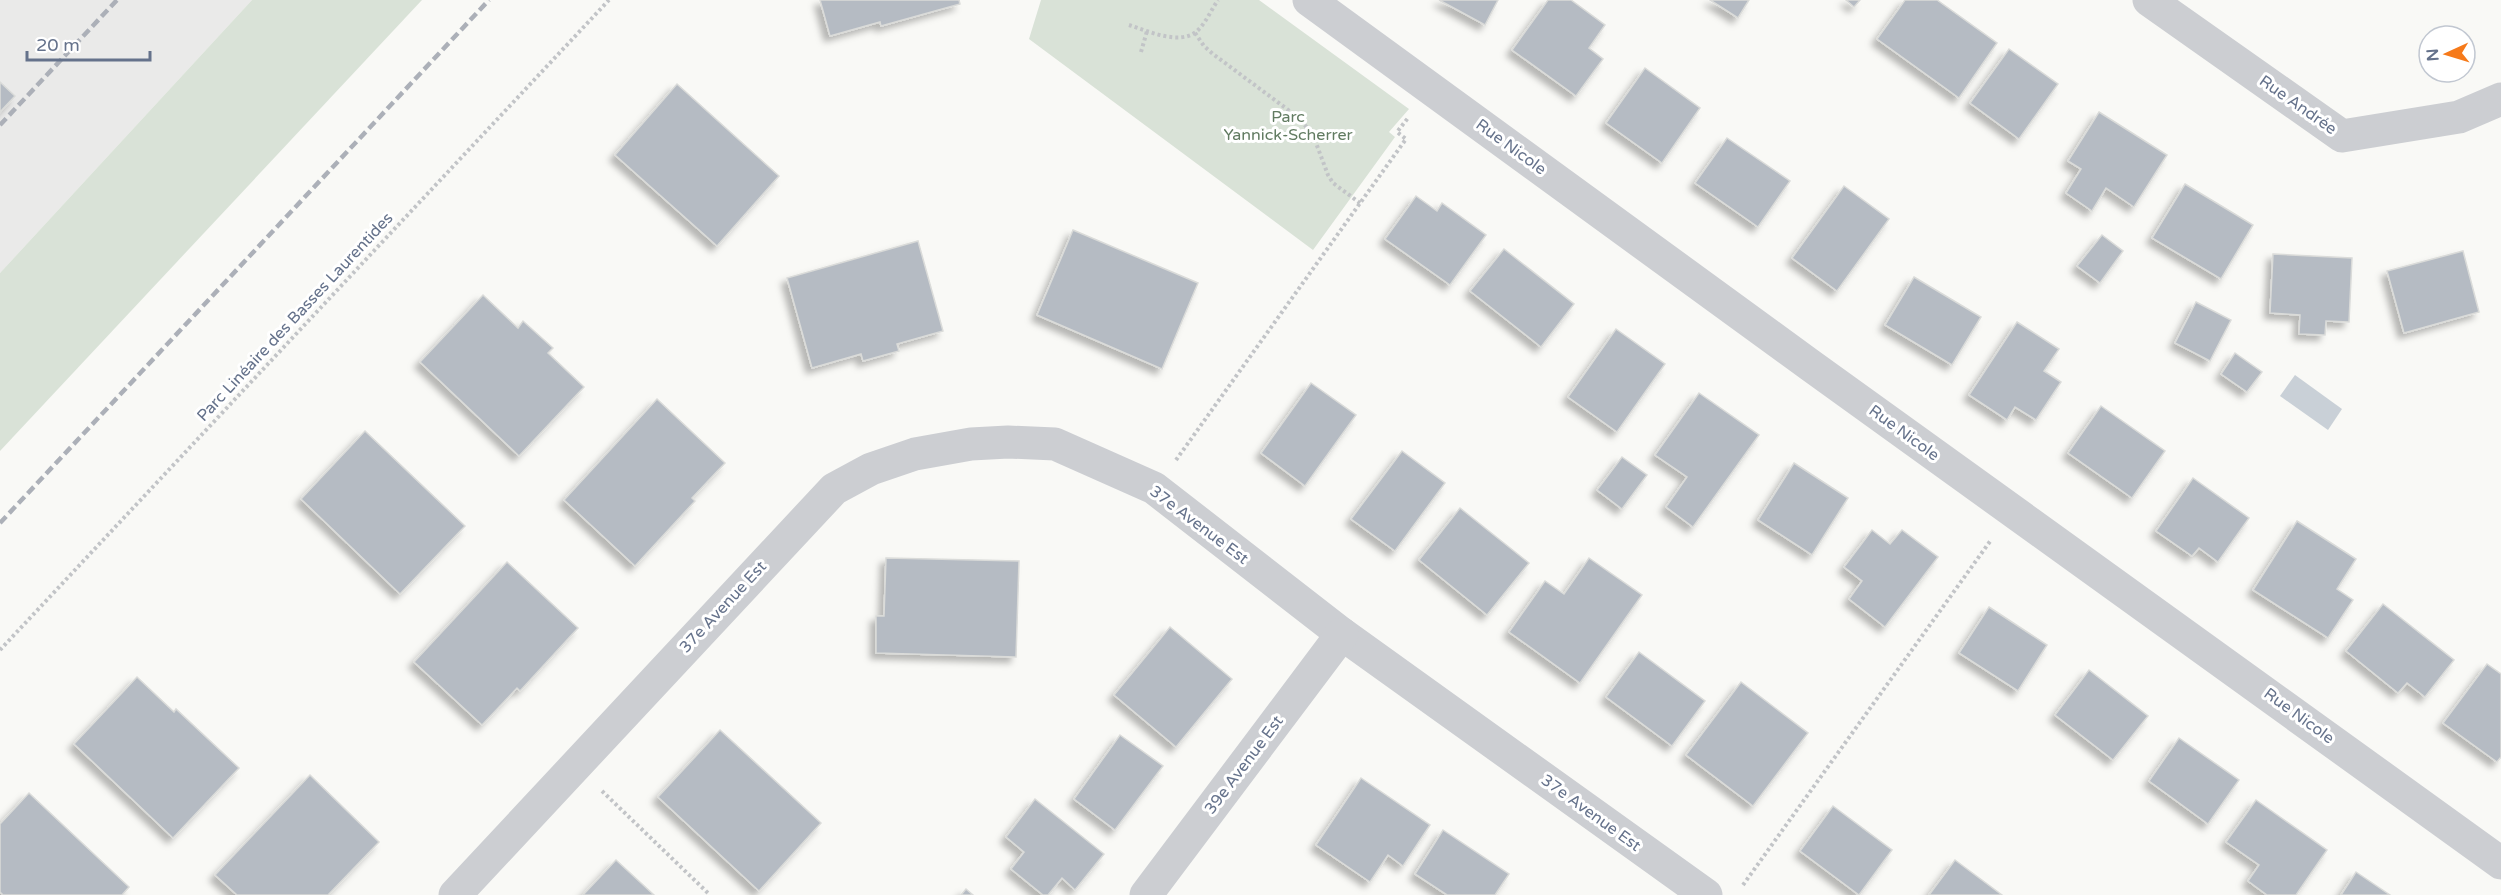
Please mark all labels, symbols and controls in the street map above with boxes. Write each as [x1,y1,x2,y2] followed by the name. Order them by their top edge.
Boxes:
[27,24,150,62] scale bar
[2417,24,2477,84] north arrow
[36,34,80,56] text: 20 m
[2423,48,2443,62] text: N
[2255,71,2341,139] street label: Rue Andrée
[1223,107,1353,145] park label: Parc Yannick-Scherrer
[1472,115,1550,179] street label: Rue Nicole
[193,208,397,426] street label: Parc Linéaire des Basses Laurentides
[1865,401,1943,465] street label: Rue Nicole
[1146,481,1252,569] street label: 37e Avenue Est
[675,557,771,657] street label: 37e Avenue Est
[2260,684,2338,748] street label: Rue Nicole
[1200,712,1288,818] street label: 39e Avenue Est
[1537,770,1645,856] street label: 37e Avenue Est

